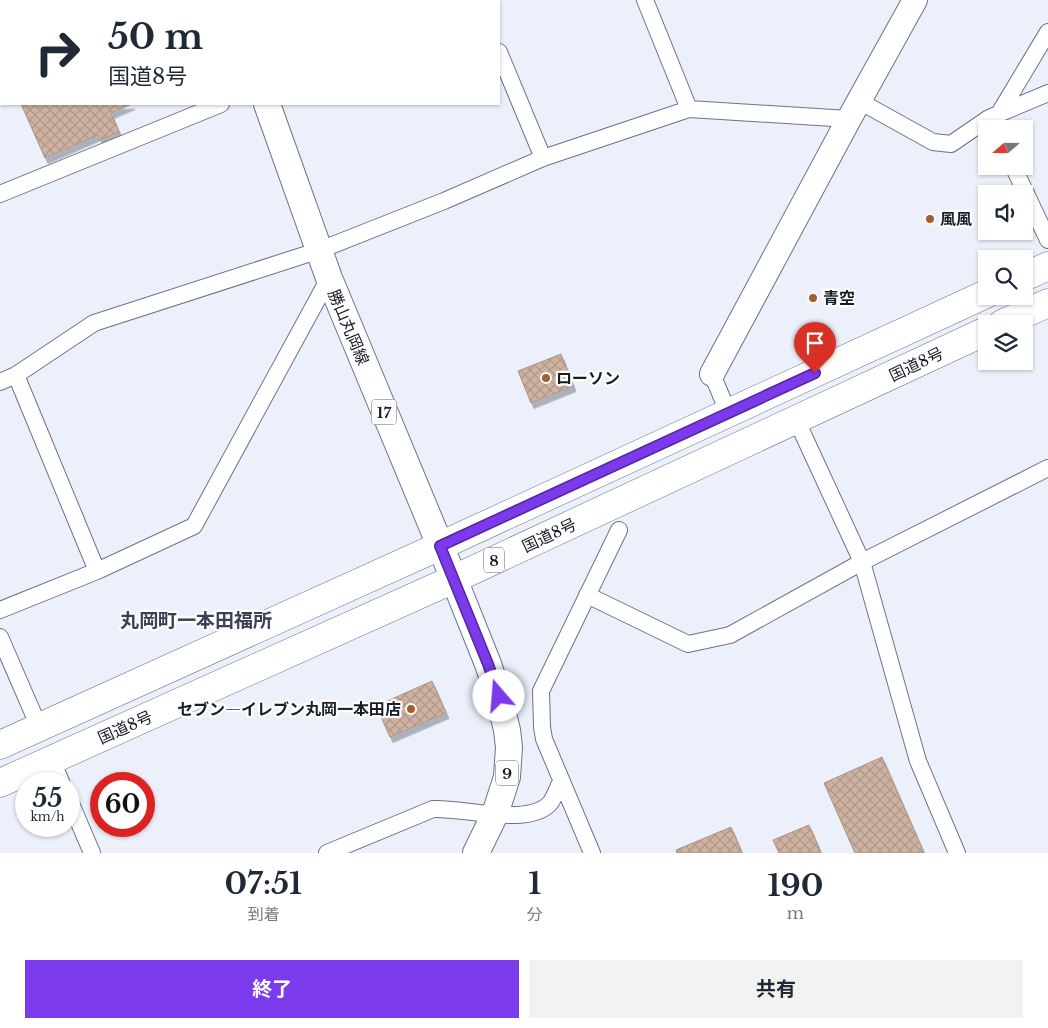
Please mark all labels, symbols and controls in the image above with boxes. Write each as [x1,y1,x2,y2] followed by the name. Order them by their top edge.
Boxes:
[108,15,203,58] text: 50 m
[25,20,90,85] icon: right
[108,63,187,90] text: 国道8号
[978,120,1032,175] north arrow
[978,120,1033,370] map controls
[978,185,1033,240] button: sound
[940,209,972,229] place label: 風風
[924,213,936,225] marker: 風風
[978,250,1033,305] button: search
[324,286,374,368] street label: 勝山丸岡線
[823,288,855,308] place label: 青空
[807,292,819,304] marker: 青空
[978,315,1033,370] button: layers
[794,322,836,373] pin
[801,329,829,357] icon: arrive
[886,343,946,385] street label: 国道8号
[556,368,620,388] place label: ローソン
[540,372,552,384] marker: ローソン
[372,400,396,424] road number: 17
[519,514,579,556] street label: 国道8号
[484,548,504,572] road number: 8
[120,609,272,632] district label: 丸岡町一本田福所
[472,669,524,721] position arrow
[177,699,401,719] place label: セブン―イレブン丸岡一本田店
[405,703,417,715] marker: セブン―イレブン丸岡一本田店
[95,706,155,748] street label: 国道8号
[496,760,518,786] road number: 9
[90,772,155,837] speed limit sign: 60
[33,783,62,814] text: 55
[30,809,65,824] text: km/h
[225,865,302,902] text: 07:51
[528,865,541,902] text: 1
[767,867,823,904] text: 190
[787,903,804,923] text: m
[247,904,279,924] text: 到着
[527,904,543,924] text: 分
[25,960,519,1018] button: 終了
[529,960,1023,1018] button: 共有

